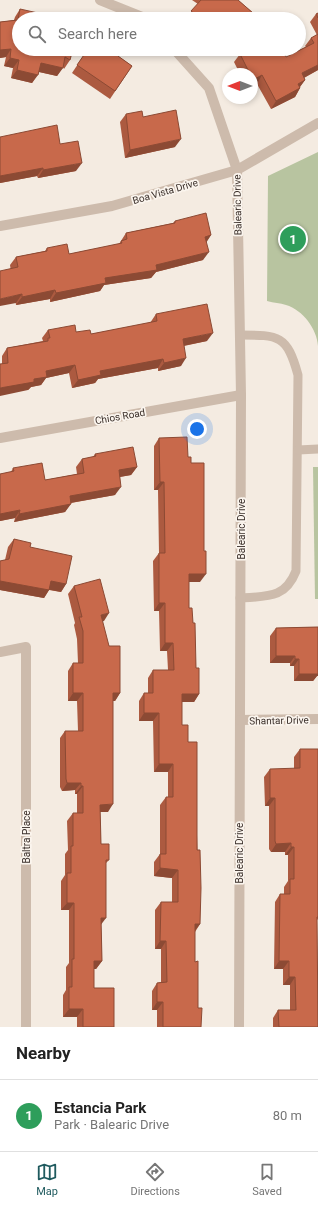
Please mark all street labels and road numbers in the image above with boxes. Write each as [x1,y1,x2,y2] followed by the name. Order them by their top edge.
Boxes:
[231,174,244,236] street label: Balearic Drive
[131,177,199,206] street label: Boa Vista Drive
[94,407,146,426] street label: Chios Road
[236,499,247,559] street label: Balearic Drive
[249,714,309,727] street label: Shantar Drive
[21,810,32,864] street label: Baltra Place
[234,823,245,883] street label: Balearic Drive

